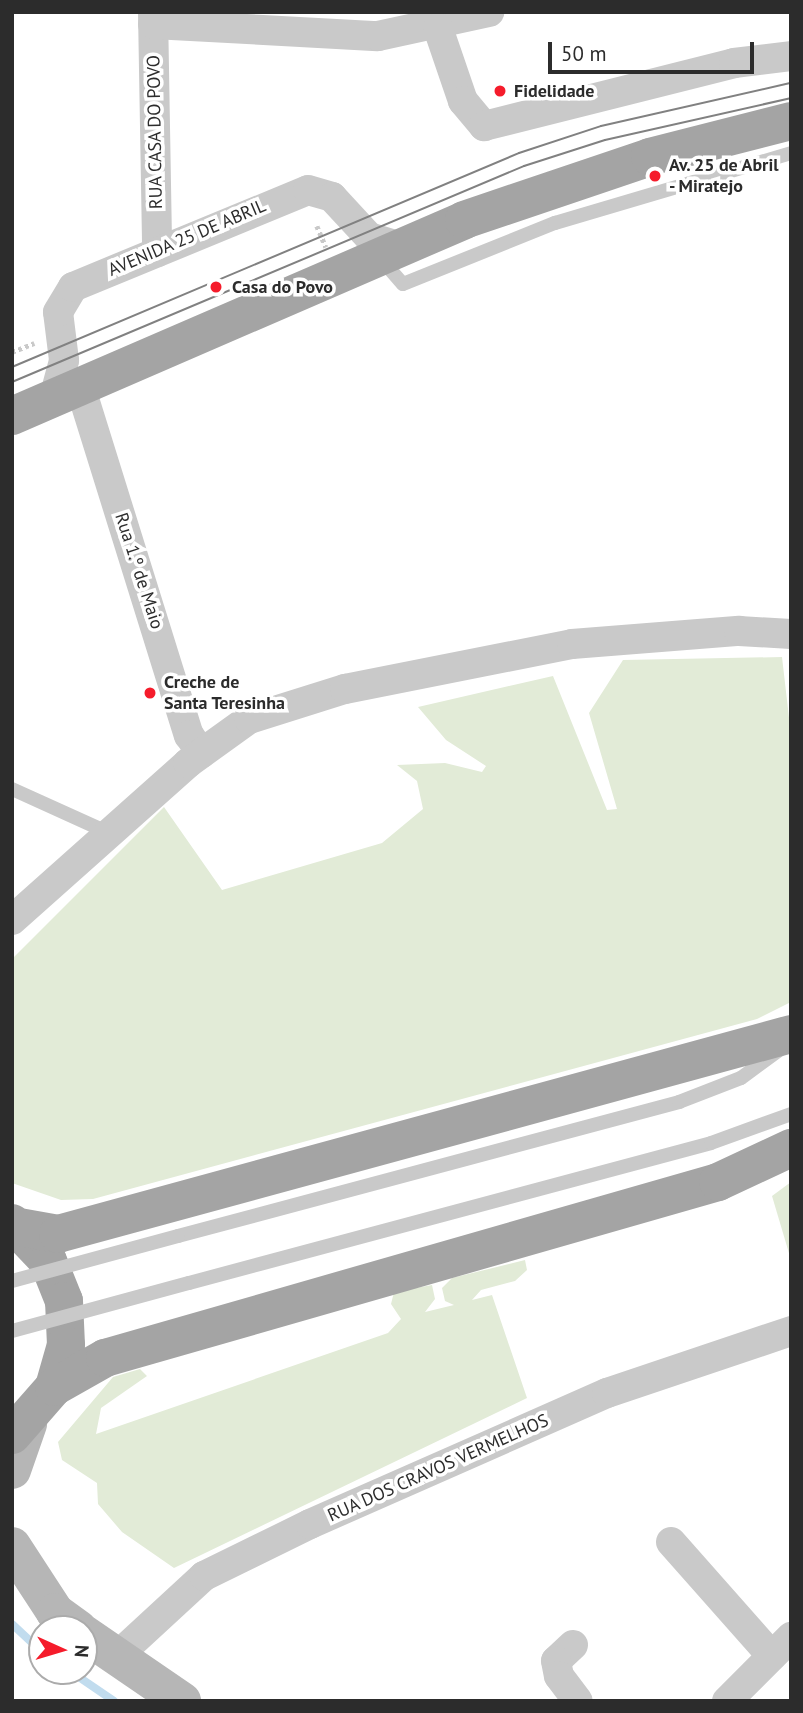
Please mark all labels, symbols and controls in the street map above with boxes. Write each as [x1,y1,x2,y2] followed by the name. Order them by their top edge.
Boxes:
[551,28,758,72] scale bar
[561,40,607,67] text: 50 m
[143,54,167,210] street label: RUA CASA DO POVO
[514,80,594,102] place label: Fidelidade
[492,83,508,99] marker: Fidelidade
[669,155,781,198] place label: Av. 25 de Abril - Miratejo
[647,168,663,184] marker: Av. 25 de Abril - Miratejo
[104,195,270,281] street label: AVENIDA 25 DE ABRIL
[232,276,333,298] place label: Casa do Povo
[206,277,226,297] marker: Casa do Povo
[110,510,168,632] street label: Rua 1.º de Maio
[164,672,286,714] place label: Creche de Santa Teresinha
[142,685,158,701] marker: Creche de Santa Teresinha
[324,1409,552,1527] street label: RUA DOS CRAVOS VERMELHOS
[28,1615,98,1685] north arrow
[70,1644,94,1658] text: N

